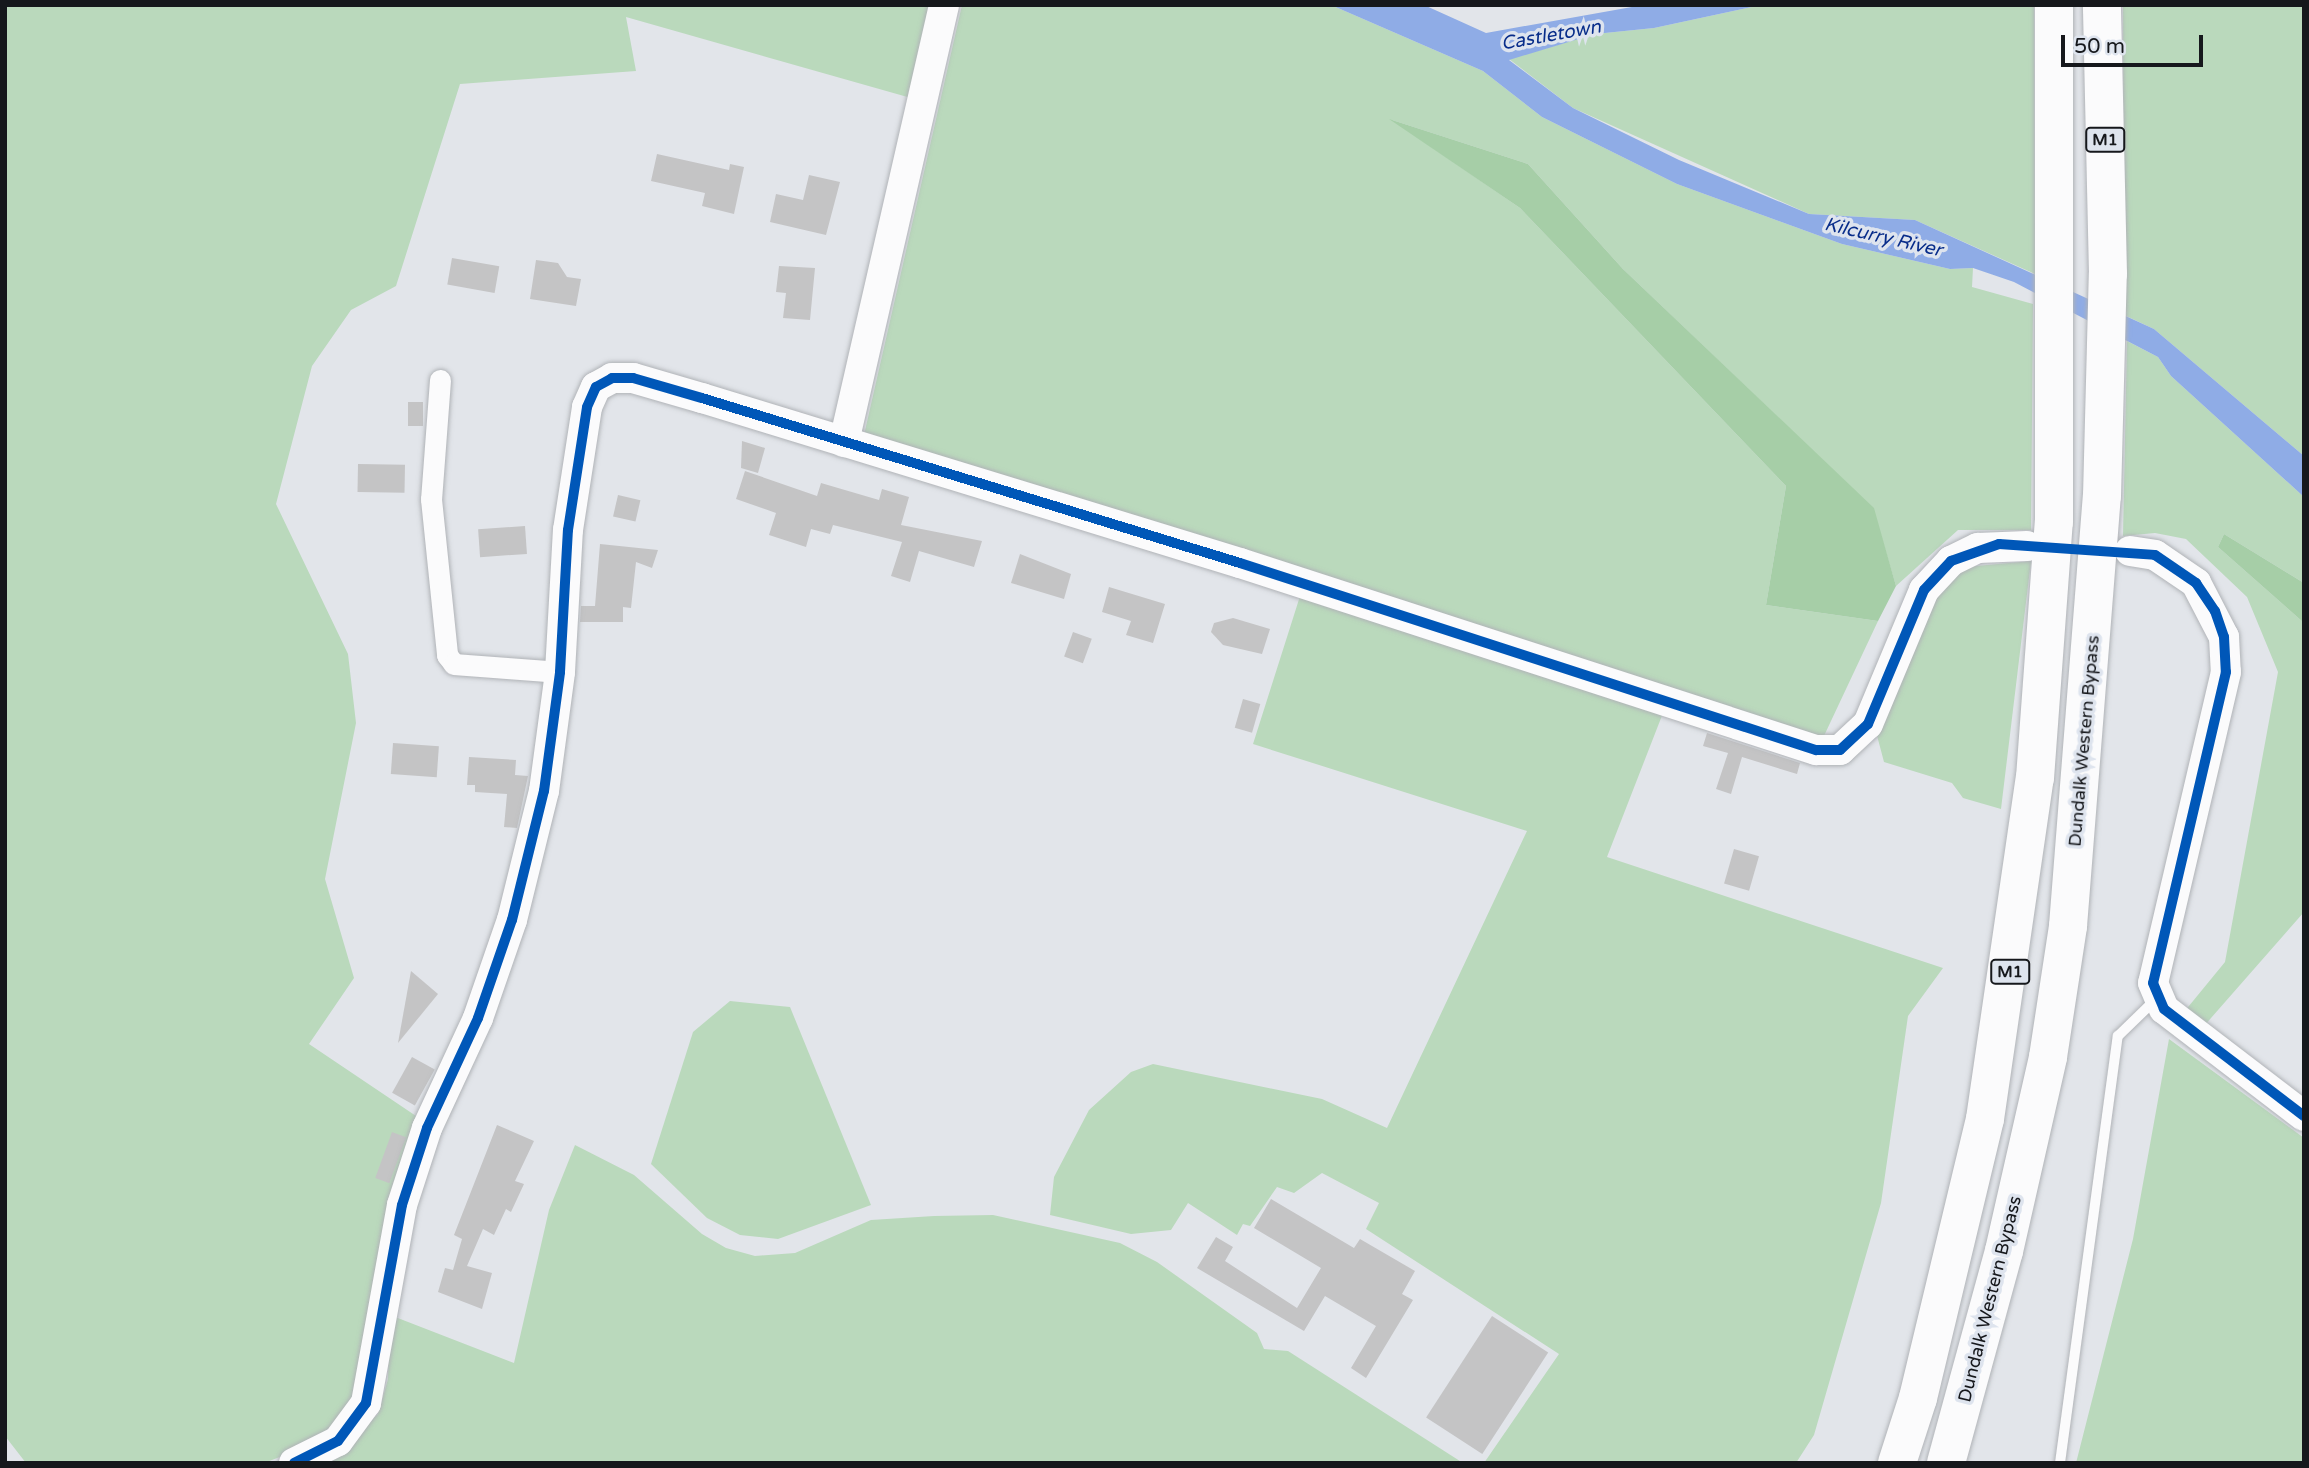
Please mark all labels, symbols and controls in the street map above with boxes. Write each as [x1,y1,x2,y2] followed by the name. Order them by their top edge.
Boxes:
[1499,16,1603,56] water label: Castletown
[2064,21,2206,65] scale bar
[2074,34,2125,59] text: 50 m
[2084,128,2126,152] road number: M1
[1822,213,1944,263] water label: Kilcurry River
[2064,634,2104,848] street label: Dundalk Western Bypass
[1989,960,2031,984] road number: M1
[1954,1194,2026,1404] street label: Dundalk Western Bypass

